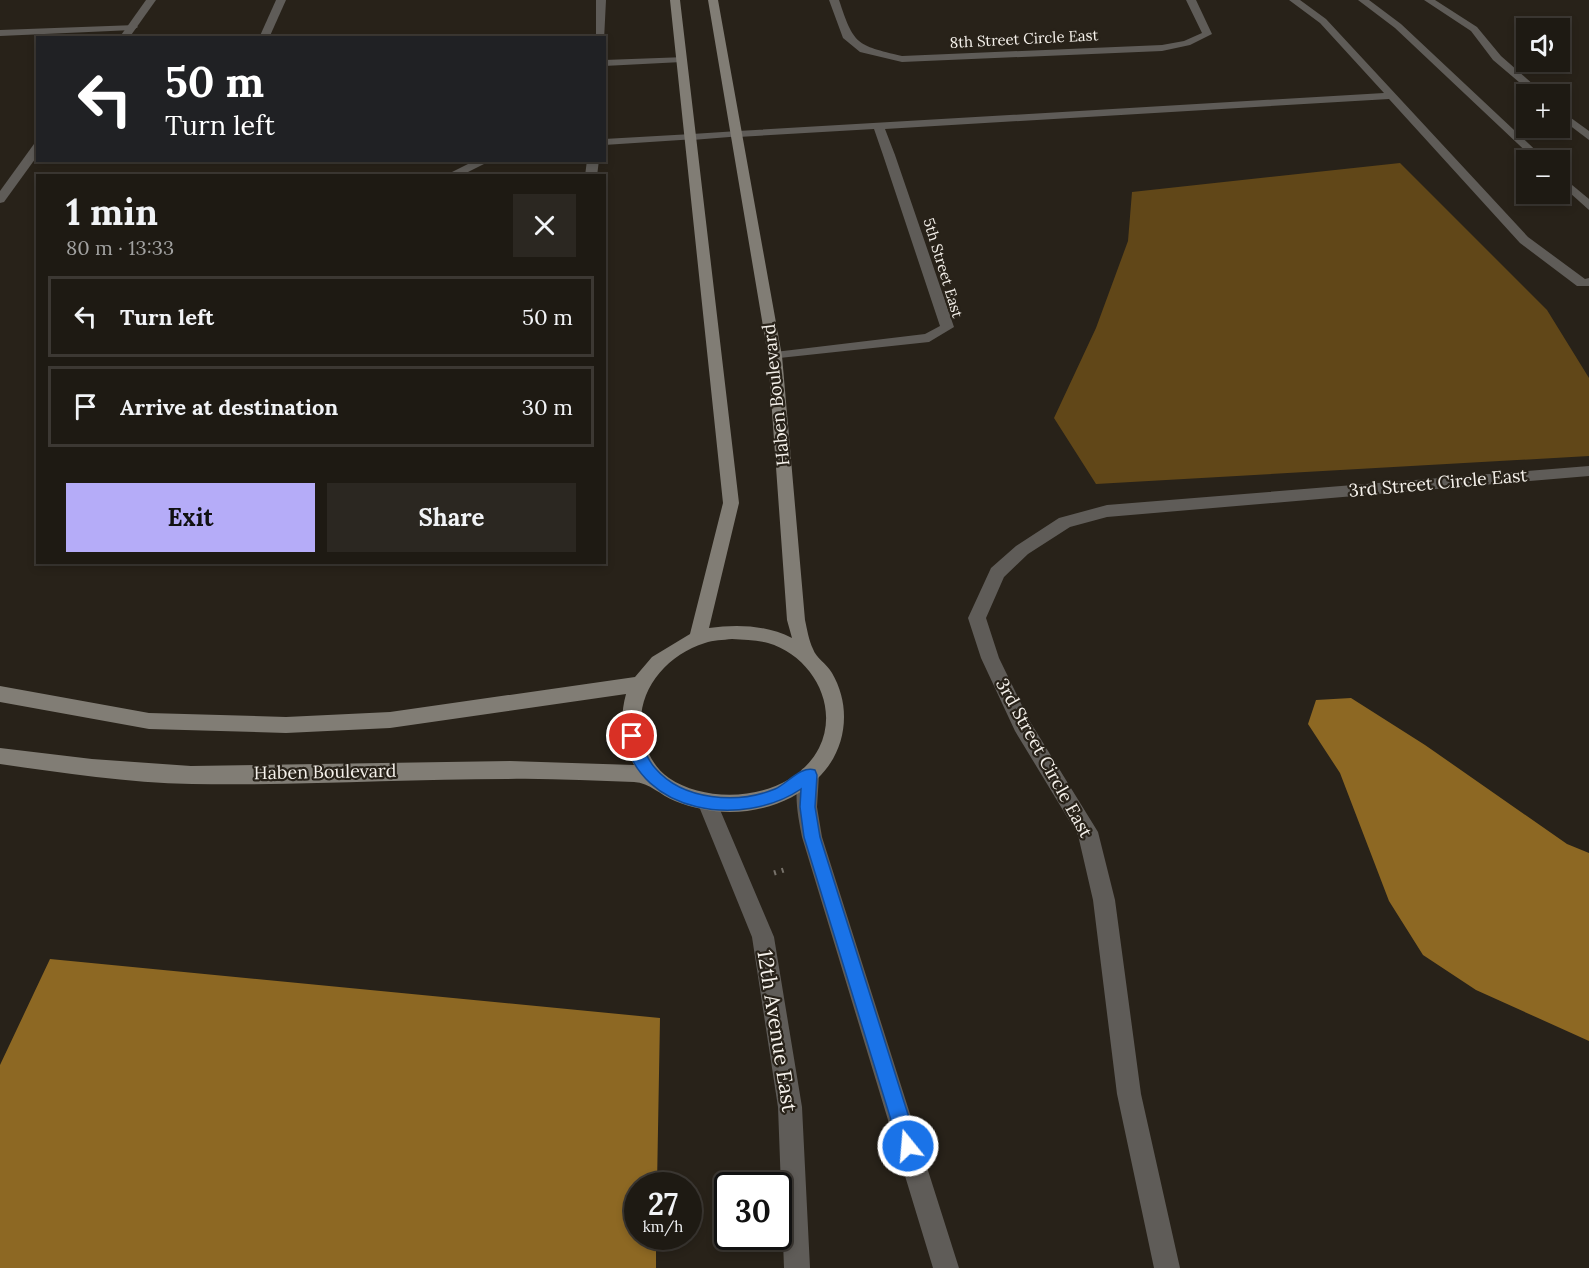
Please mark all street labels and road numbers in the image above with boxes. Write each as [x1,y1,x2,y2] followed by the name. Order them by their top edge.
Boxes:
[949,25,1099,52] street label: 8th Street Circle East
[919,216,968,320] street label: 5th Street East
[757,323,794,467] street label: Haben Boulevard
[1348,463,1528,502] street label: 3rd Street Circle East
[991,674,1098,842] street label: 3rd Street Circle East
[253,759,397,784] street label: Haben Boulevard
[751,948,804,1115] street label: 12th Avenue East

